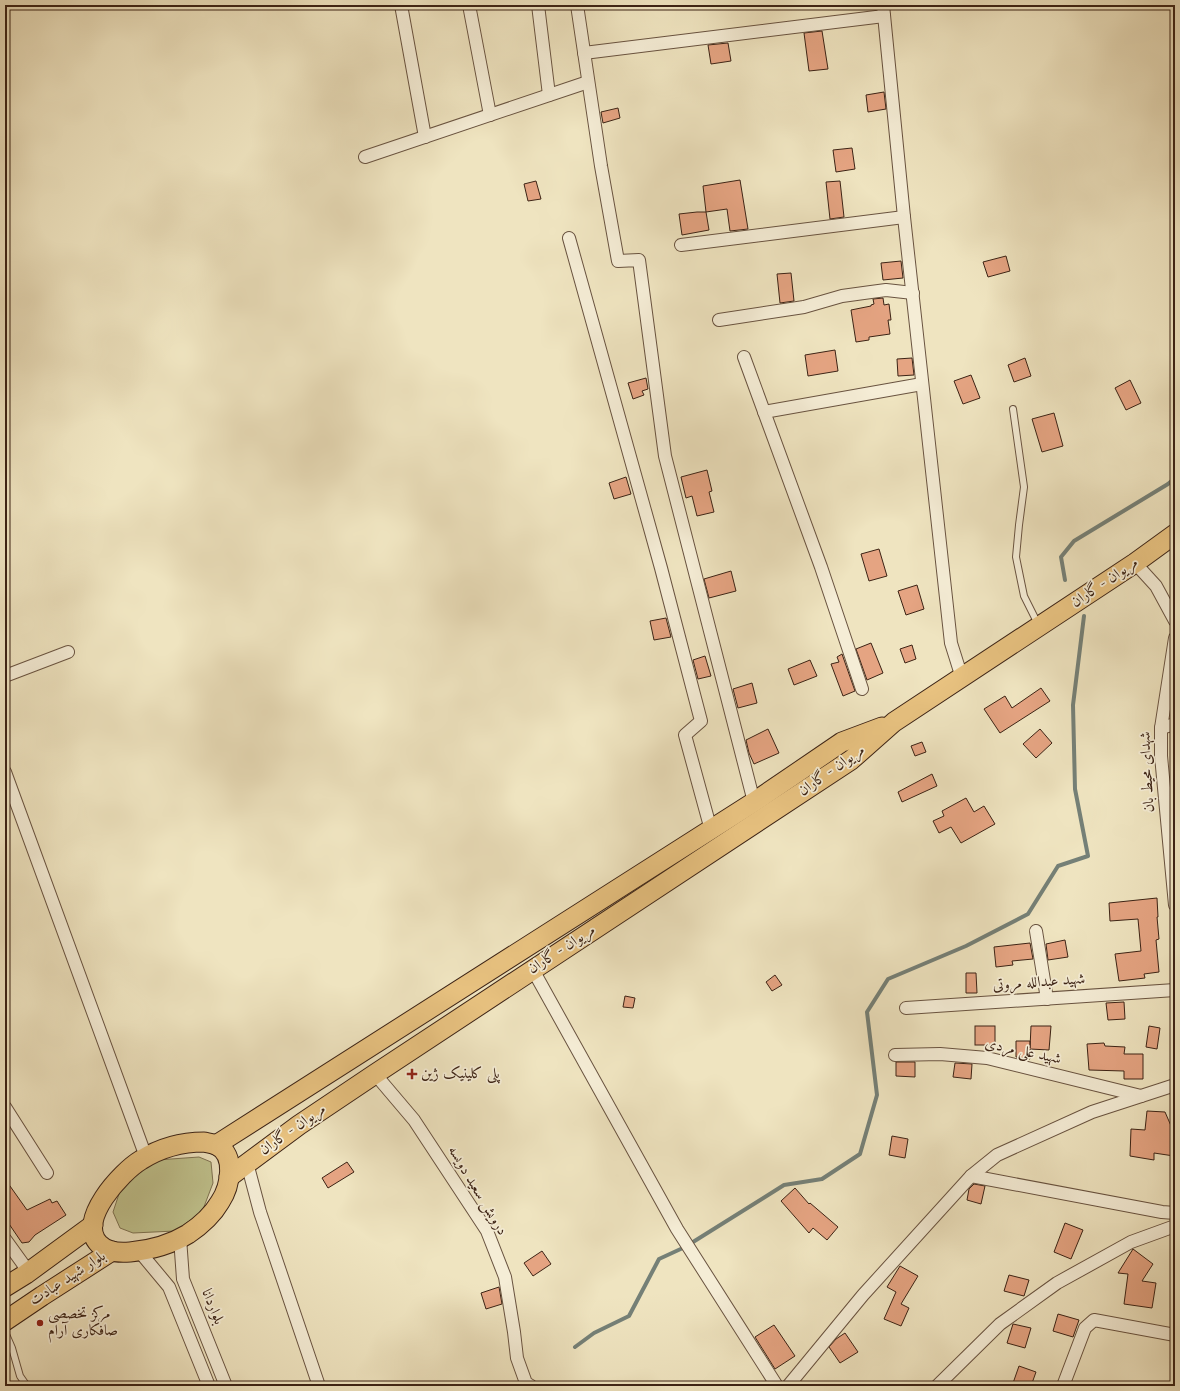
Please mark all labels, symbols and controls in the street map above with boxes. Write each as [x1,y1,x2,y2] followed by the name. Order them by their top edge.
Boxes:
[1067,553,1142,612] street label: مریوان - گاران
[1137,731,1159,813] street label: شهدای محیط بان
[794,740,869,801] street label: مریوان - گاران
[524,920,599,979] street label: مریوان - گاران
[992,972,1086,996] street label: شهید عبدالله مروتی
[983,1037,1062,1069] street label: شهید علی مردی
[421,1065,501,1084] place label: پلی کلینیک ژین
[406,1068,418,1080] marker: پلی کلینیک ژین
[255,1099,330,1160] street label: مریوان - گاران
[444,1144,509,1239] street label: درویش سعید دویسه
[28,1249,109,1310] street label: بلوار شهید عبادت
[198,1287,226,1327] street label: بلواردانا
[48,1305,118,1343] place label: مرکز تخصصی صافکاری آرام
[35,1318,45,1328] marker: مرکز تخصصی صافکاری آرام

